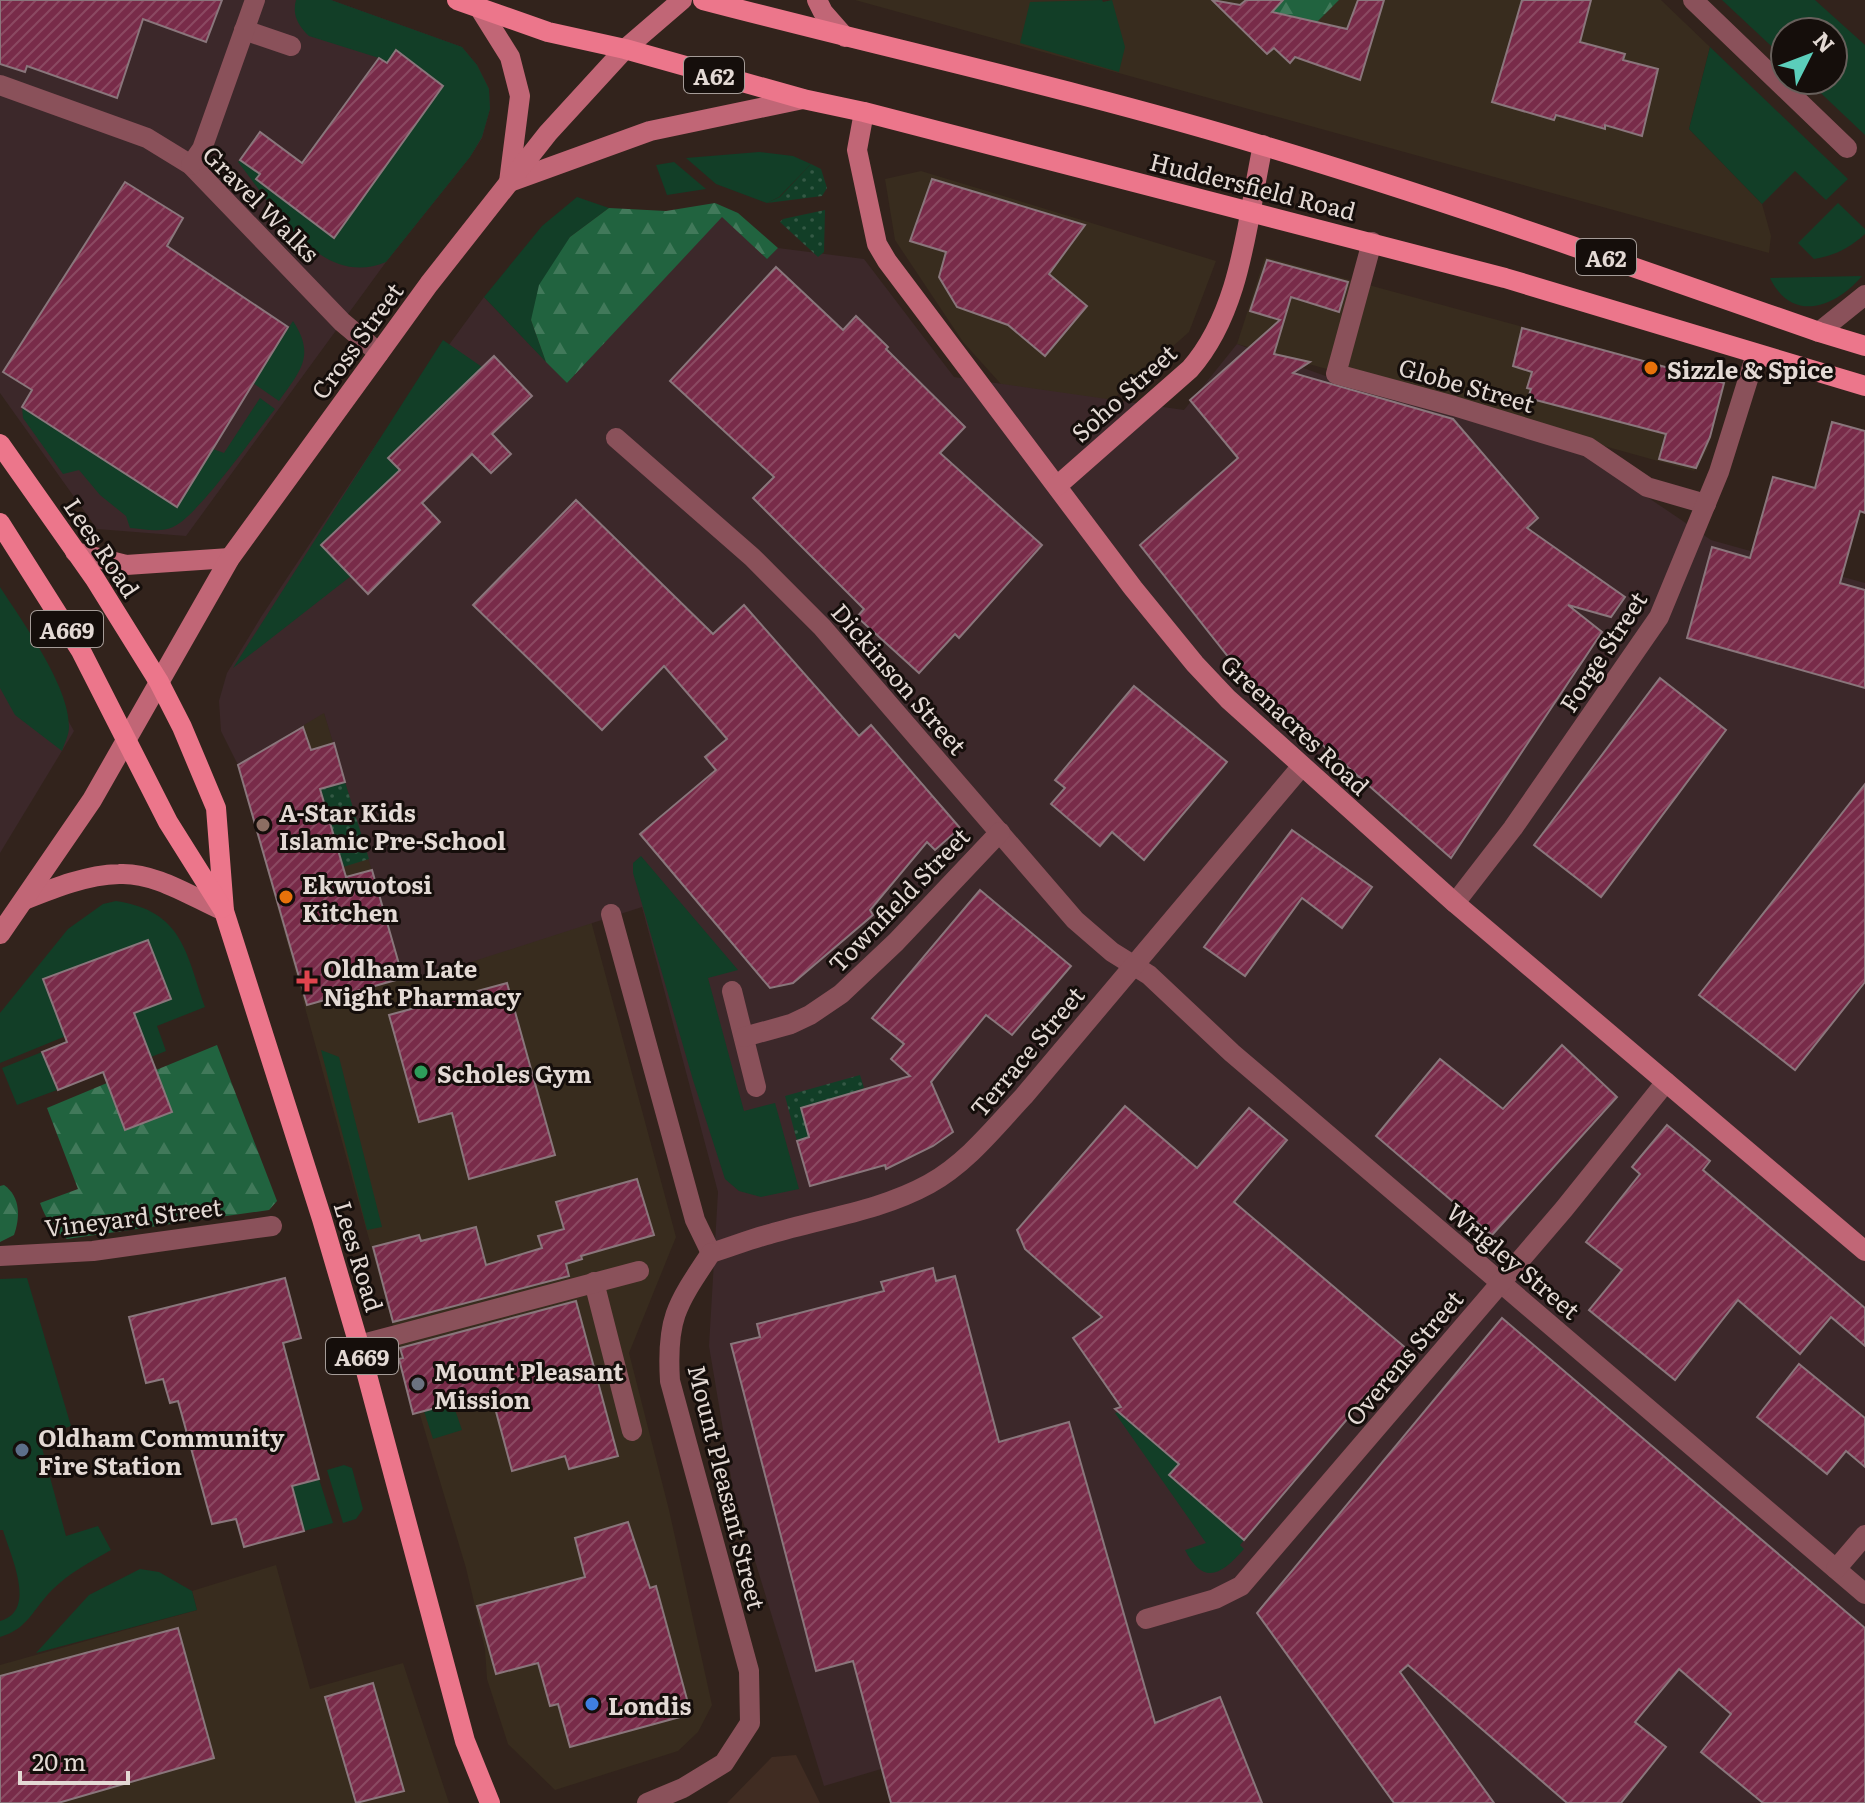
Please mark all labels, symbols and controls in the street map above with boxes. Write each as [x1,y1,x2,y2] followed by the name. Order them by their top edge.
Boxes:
[1769,16,1849,96] north arrow
[1807,24,1843,60] text: N
[684,57,744,93] road number: A62
[196,137,328,269] street label: Gravel Walks
[1146,142,1360,228] street label: Huddersfield Road
[1576,239,1636,275] road number: A62
[302,274,411,406] street label: Cross Street
[1062,335,1184,449] street label: Soho Street
[1395,348,1539,420] street label: Globe Street
[1667,351,1834,386] place label: Sizzle & Spice
[1642,359,1660,377] marker: Sizzle & Spice
[57,490,149,604] street label: Lees Road
[1550,583,1654,718] street label: Forge Street
[824,595,976,762] street label: Dickinson Street
[31,611,103,647] road number: A669
[1214,646,1378,802] street label: Greenacres Road
[279,794,506,857] place label: A-Star Kids Islamic Pre-School
[254,816,272,834] marker: A-Star Kids Islamic Pre-School
[819,818,977,979] street label: Townfield Street
[302,866,432,929] place label: Ekwuotosi Kitchen
[277,888,295,906] marker: Ekwuotosi Kitchen
[323,950,522,1013] place label: Oldham Late Night Pharmacy
[298,972,316,990] marker: Oldham Late Night Pharmacy
[961,978,1092,1124] street label: Terrace Street
[437,1055,591,1090] place label: Scholes Gym
[412,1063,430,1081] marker: Scholes Gym
[42,1188,224,1244] street label: Vineyard Street
[1440,1194,1589,1327] street label: Wrigley Street
[327,1197,393,1316] street label: Lees Road
[1336,1282,1470,1432] street label: Overens Street
[326,1338,398,1374] road number: A669
[434,1353,624,1416] place label: Mount Pleasant Mission
[681,1361,775,1614] street label: Mount Pleasant Street
[409,1375,427,1393] marker: Mount Pleasant Mission
[38,1419,285,1482] place label: Oldham Community Fire Station
[13,1441,31,1459] marker: Oldham Community Fire Station
[608,1687,691,1722] place label: Londis
[583,1695,601,1713] marker: Londis
[20,1735,128,1785] scale bar
[32,1743,86,1778] text: 20 m

